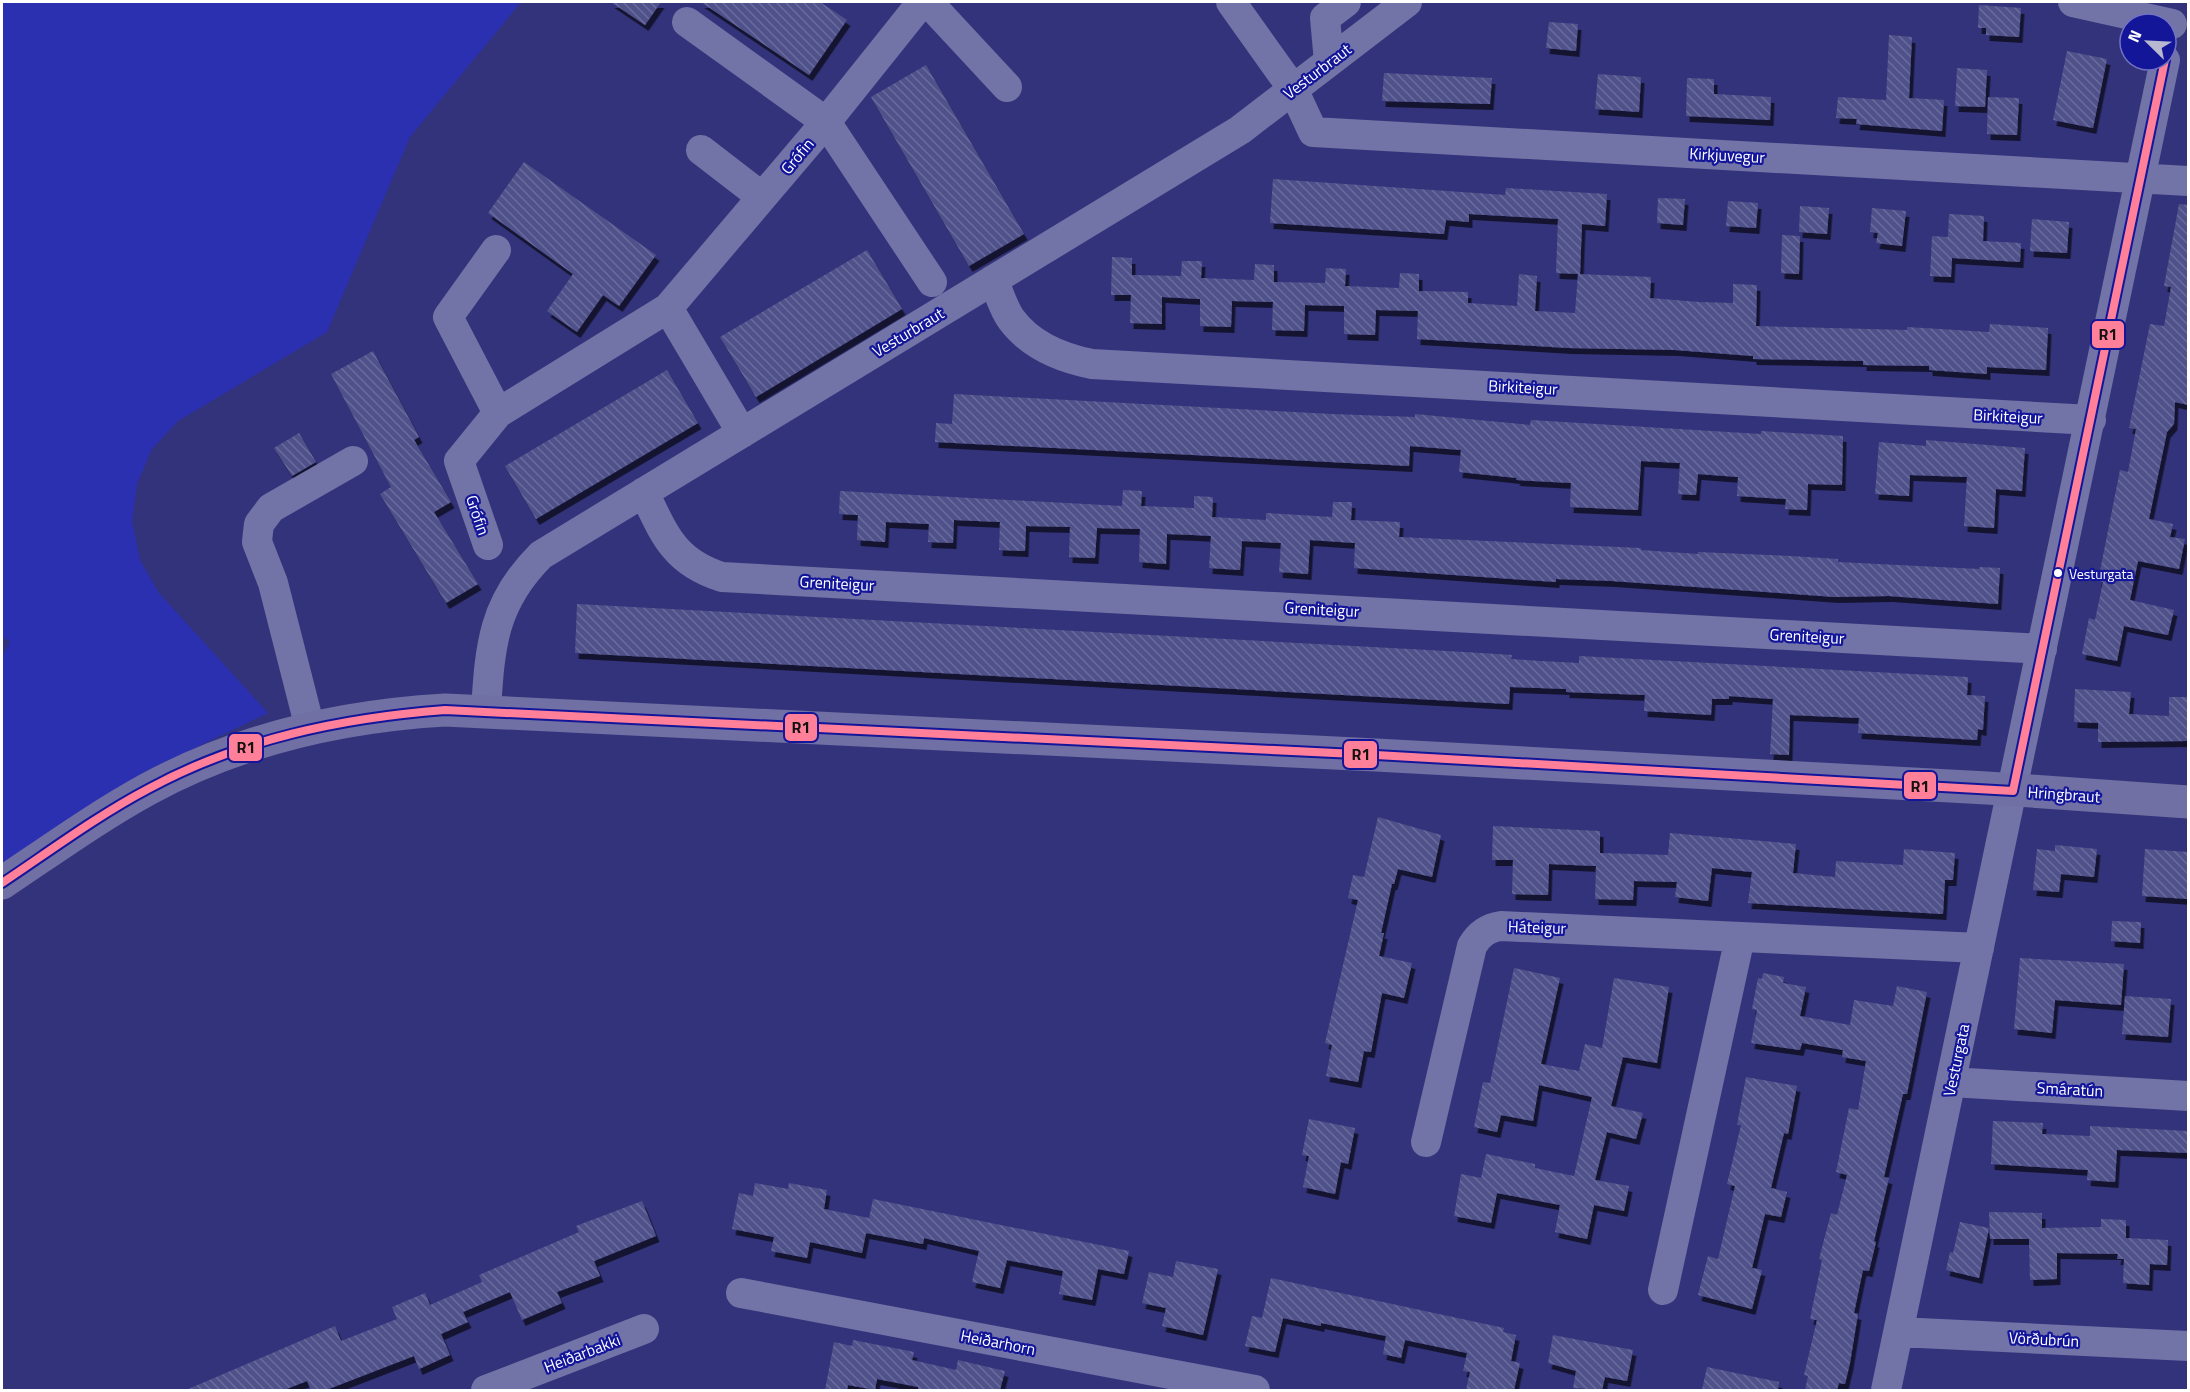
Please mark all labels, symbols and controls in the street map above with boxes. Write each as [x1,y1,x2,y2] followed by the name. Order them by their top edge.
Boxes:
[2118,12,2178,72] north arrow
[2121,26,2148,46] text: N
[1278,37,1356,105] street label: Vesturbraut
[775,133,819,179] street label: Grófin
[1689,141,1766,169] street label: Kirkjuvegur
[868,301,949,363] street label: Vesturbraut
[2091,320,2125,349] line badge: R1
[2099,322,2117,346] text: R1
[1488,373,1559,401] street label: Birkiteigur
[1973,402,2044,430] street label: Birkiteigur
[460,492,496,538] street label: Grófin
[2069,563,2134,584] place label: Vesturgata
[2052,567,2064,579] marker: Vesturgata
[799,569,875,597] street label: Greniteigur
[1284,595,1360,623] street label: Greniteigur
[1769,622,1845,650] street label: Greniteigur
[784,713,818,742] line badge: R1
[792,715,810,739] text: R1
[228,733,263,762] line badge: R1
[237,735,255,759] text: R1
[1343,740,1378,769] line badge: R1
[1352,742,1370,766] text: R1
[1903,771,1937,800] line badge: R1
[1911,774,1929,798] text: R1
[2027,779,2101,809] street label: Hringbraut
[1507,914,1567,940] street label: Háteigur
[1937,1021,1975,1099] street label: Vesturgata
[2036,1075,2104,1103] street label: Smáratún
[959,1323,1037,1361] street label: Heiðarhorn
[2008,1325,2080,1353] street label: Vörðubrún
[540,1327,624,1379] street label: Heiðarbakki

